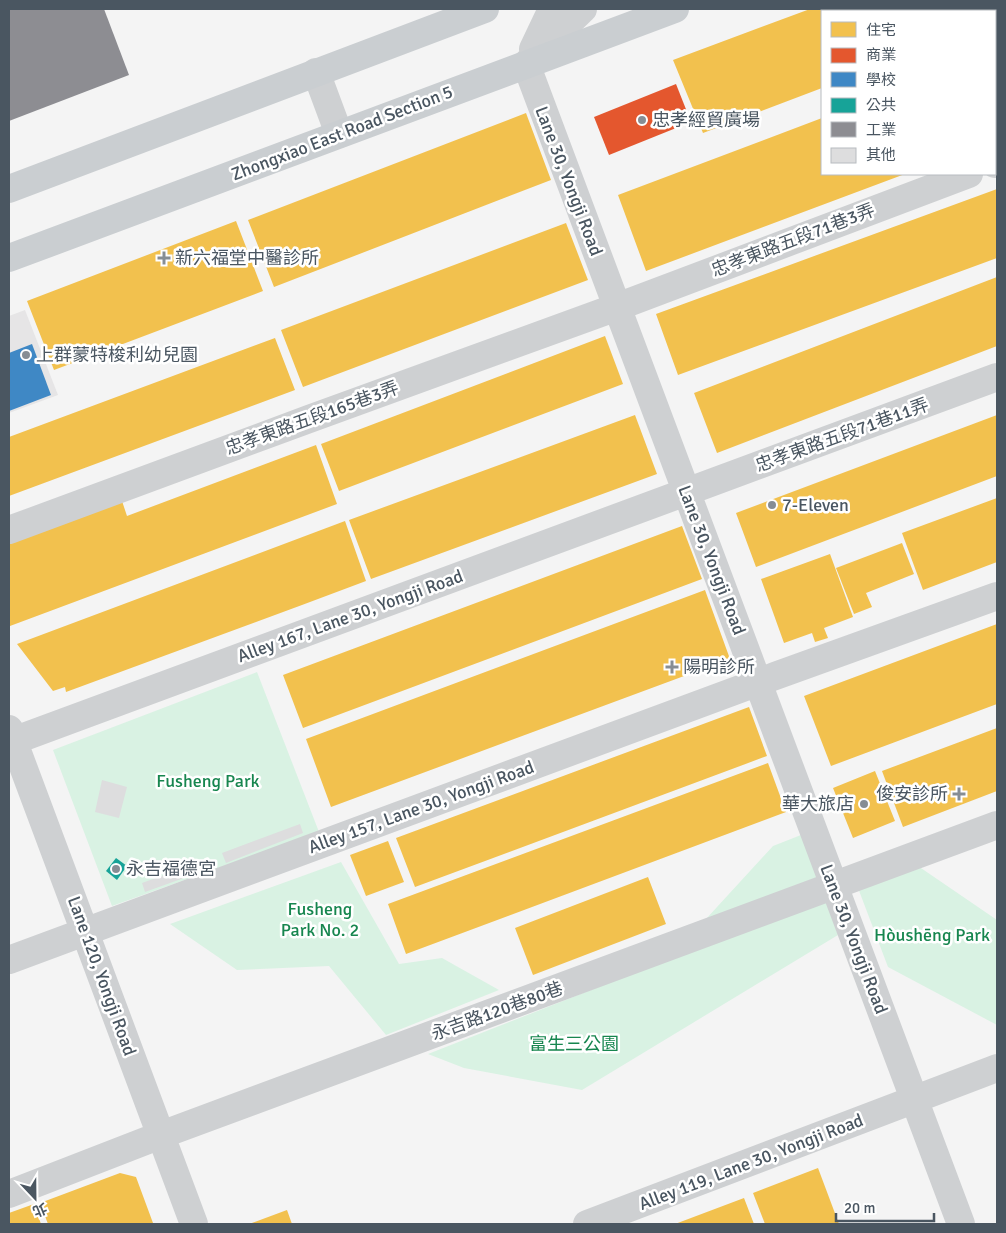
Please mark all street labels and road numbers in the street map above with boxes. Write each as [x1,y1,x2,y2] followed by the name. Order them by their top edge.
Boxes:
[228,80,456,186] street label: Zhongxiao East Road Section 5
[530,103,608,259] street label: Lane 30, Yongji Road
[708,199,878,281] street label: 忠孝東路五段71巷3弄
[222,376,402,460] street label: 忠孝東路五段165巷3弄
[752,393,932,477] street label: 忠孝東路五段71巷11弄
[673,482,751,638] street label: Lane 30, Yongji Road
[234,565,466,667] street label: Alley 167, Lane 30, Yongji Road
[305,756,537,858] street label: Alley 157, Lane 30, Yongji Road
[815,861,893,1017] street label: Lane 30, Yongji Road
[63,893,141,1059] street label: Lane 120, Yongji Road
[428,977,566,1045] street label: 永吉路120巷80巷
[636,1109,866,1215] street label: Alley 119, Lane 30, Yongji Road

